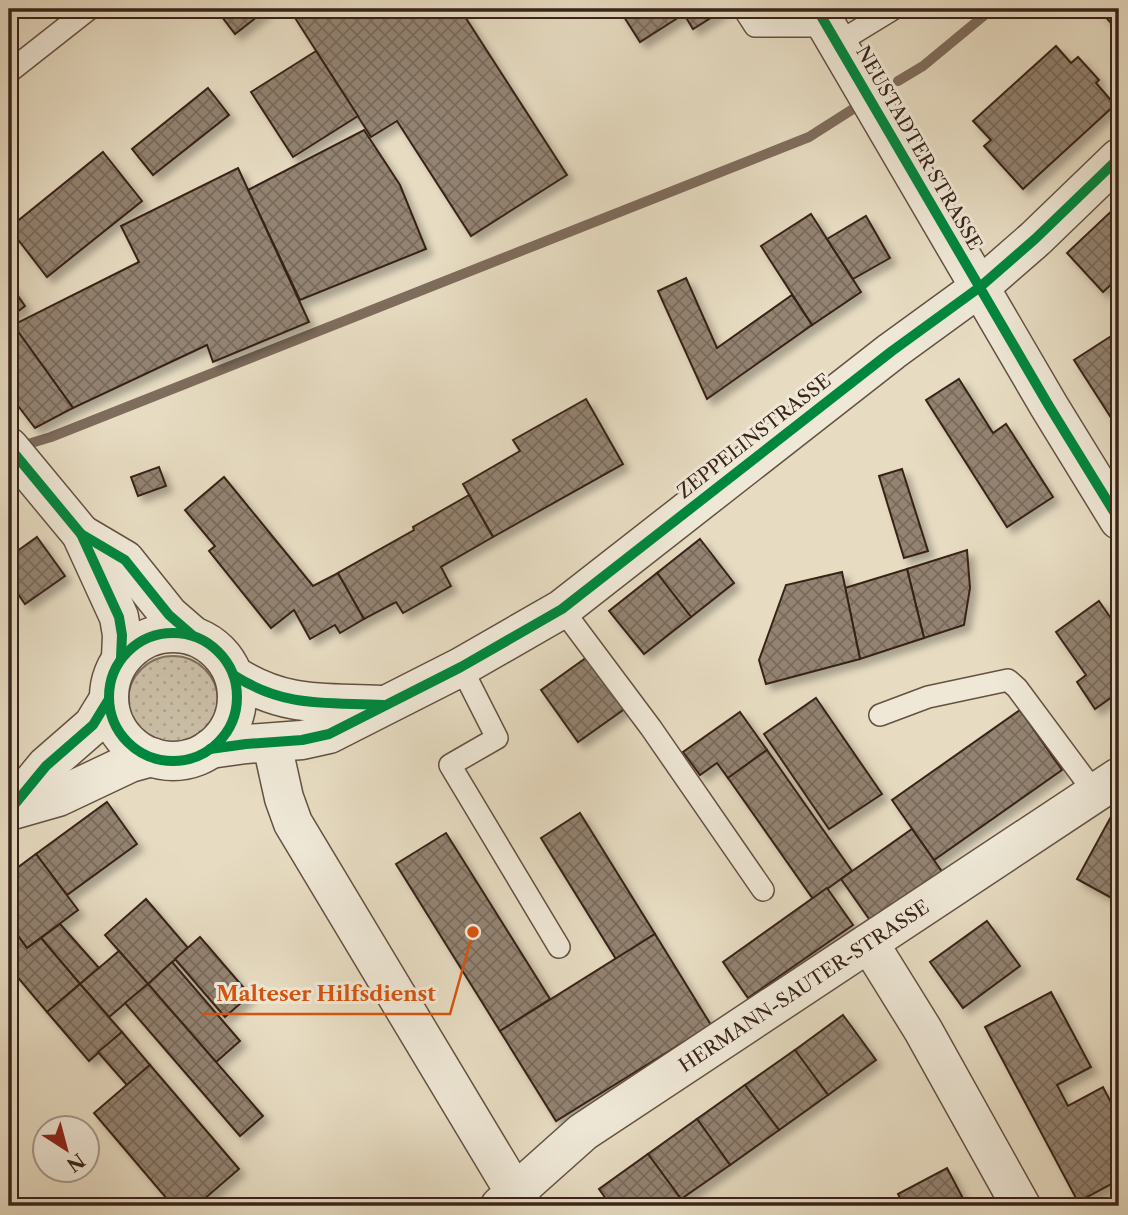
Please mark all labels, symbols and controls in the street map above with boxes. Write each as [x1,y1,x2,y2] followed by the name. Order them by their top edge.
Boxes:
[851,42,987,254] street label: NEUSTADTER STRASSE
[673,369,835,503] street label: ZEPPELINSTRASSE
[674,895,933,1077] street label: HERMANN-SAUTER-STRASSE
[202,972,450,1014] callout: Malteser Hilfsdienst
[216,981,436,1006] text: Malteser Hilfsdienst
[32,1114,102,1184] north arrow
[62,1148,89,1177] text: N

